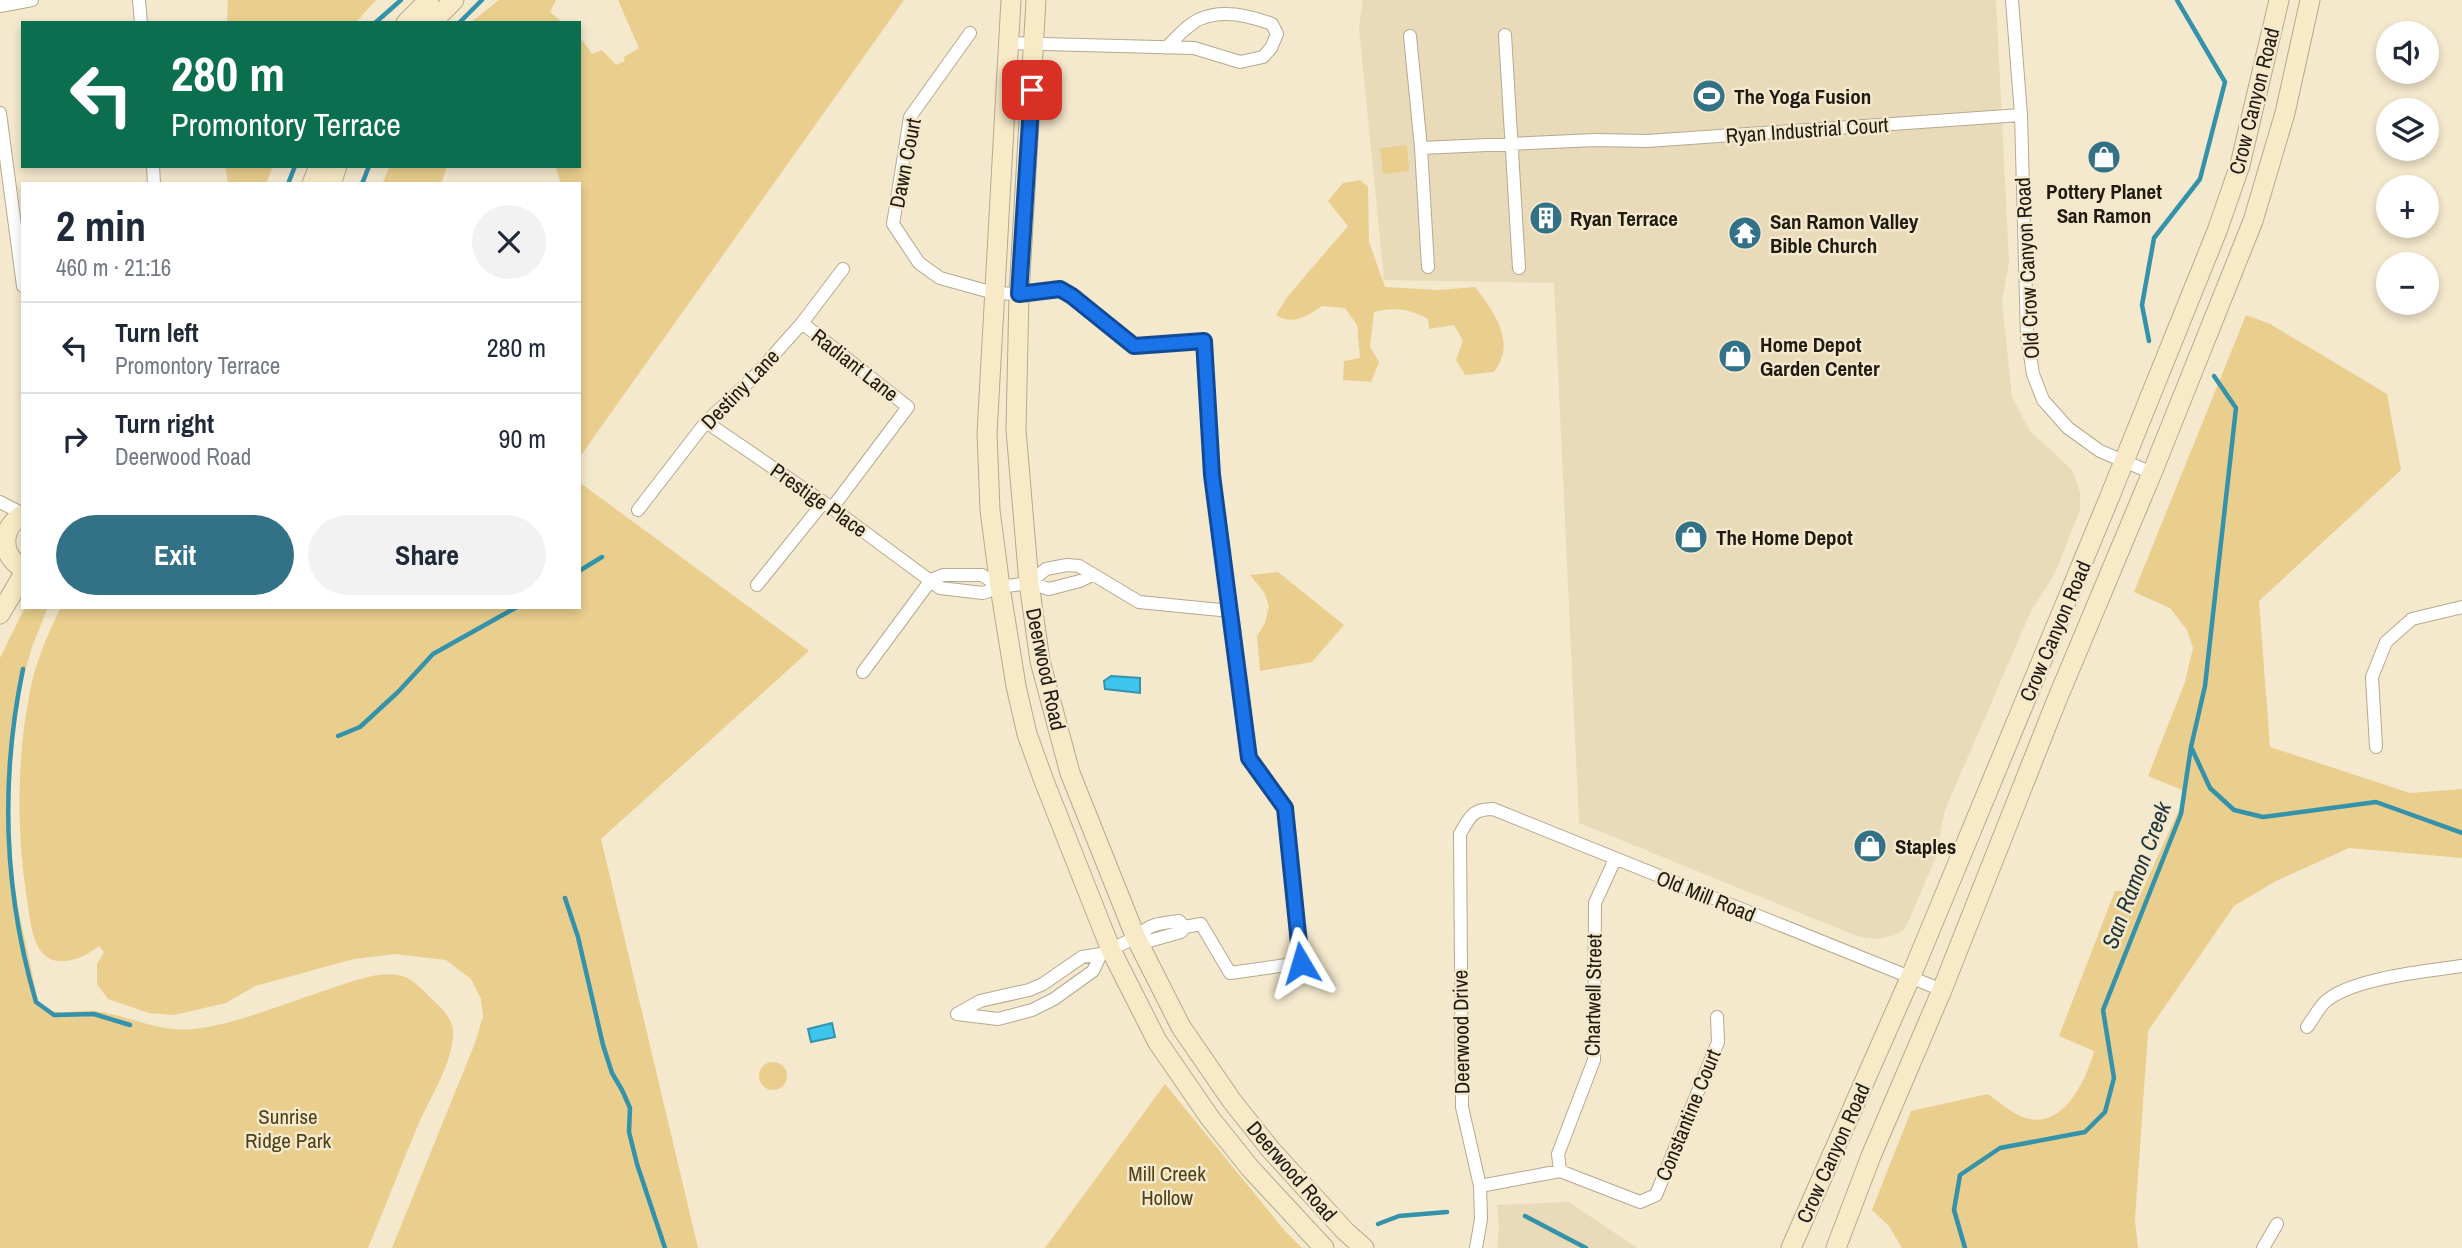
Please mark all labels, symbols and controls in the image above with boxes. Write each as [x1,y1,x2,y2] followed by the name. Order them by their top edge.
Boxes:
[2376,21,2439,315] map controls
[2376,21,2439,84] button: sound
[2222,25,2286,177] street label: Crow Canyon Road
[171,40,285,106] text: 280 m
[56,49,147,140] icon: left
[1002,60,1062,120] pin
[1013,71,1051,109] icon: arrive
[1690,77,1728,115] sports icon: The Yoga Fusion
[1734,82,1871,111] place label: The Yoga Fusion
[2376,98,2439,161] button: layers
[171,103,401,146] text: Promontory Terrace
[1725,110,1889,150] street label: Ryan Industrial Court
[882,115,928,210] street label: Dawn Court
[2085,138,2123,176] shop icon: Pottery Planet San Ramon
[2376,175,2439,238] button: +
[2008,176,2046,360] street label: Old Crow Canyon Road
[2046,177,2162,230] place label: Pottery Planet San Ramon
[56,198,146,254] text: 2 min
[1527,199,1565,237] building icon: Ryan Terrace
[1570,204,1678,233] place label: Ryan Terrace
[472,205,546,279] button: close
[1770,207,1919,260] place label: San Ramon Valley Bible Church
[1726,214,1764,252] temple icon: San Ramon Valley Bible Church
[56,252,171,283] text: 460 m · 21:16
[2376,252,2439,315] button: −
[115,315,199,350] text: Turn left
[805,322,905,408] street label: Radiant Lane
[56,329,94,367] icon: left
[487,330,546,365] text: 280 m
[1760,330,1880,383] place label: Home Depot Garden Center
[1716,337,1754,375] shop icon: Home Depot Garden Center
[694,342,786,436] street label: Destiny Lane
[115,350,280,381] text: Promontory Terrace
[115,406,214,441] text: Turn right
[56,420,94,458] icon: right
[499,421,546,456] text: 90 m
[115,441,251,472] text: Deerwood Road
[765,456,873,544] street label: Prestige Place
[56,515,294,595] button: Exit
[308,515,546,595] button: Share
[1672,518,1710,556] shop icon: The Home Depot
[1716,523,1853,552] place label: The Home Depot
[2012,556,2098,706] street label: Crow Canyon Road
[1019,605,1073,733] street label: Deerwood Road
[2094,796,2179,953] water label: San Ramon Creek
[1851,827,1889,865] shop icon: Staples
[1895,832,1956,861] place label: Staples
[1652,863,1760,929] street label: Old Mill Road
[1264,926,1338,1000] position arrow
[1577,933,1609,1056] street label: Chartwell Street
[1445,970,1477,1094] street label: Deerwood Drive
[1648,1045,1728,1185] street label: Constantine Court
[1789,1078,1877,1228] street label: Crow Canyon Road
[245,1102,331,1155] park label: Sunrise Ridge Park
[1240,1115,1344,1227] street label: Deerwood Road
[1128,1159,1206,1212] park label: Mill Creek Hollow

